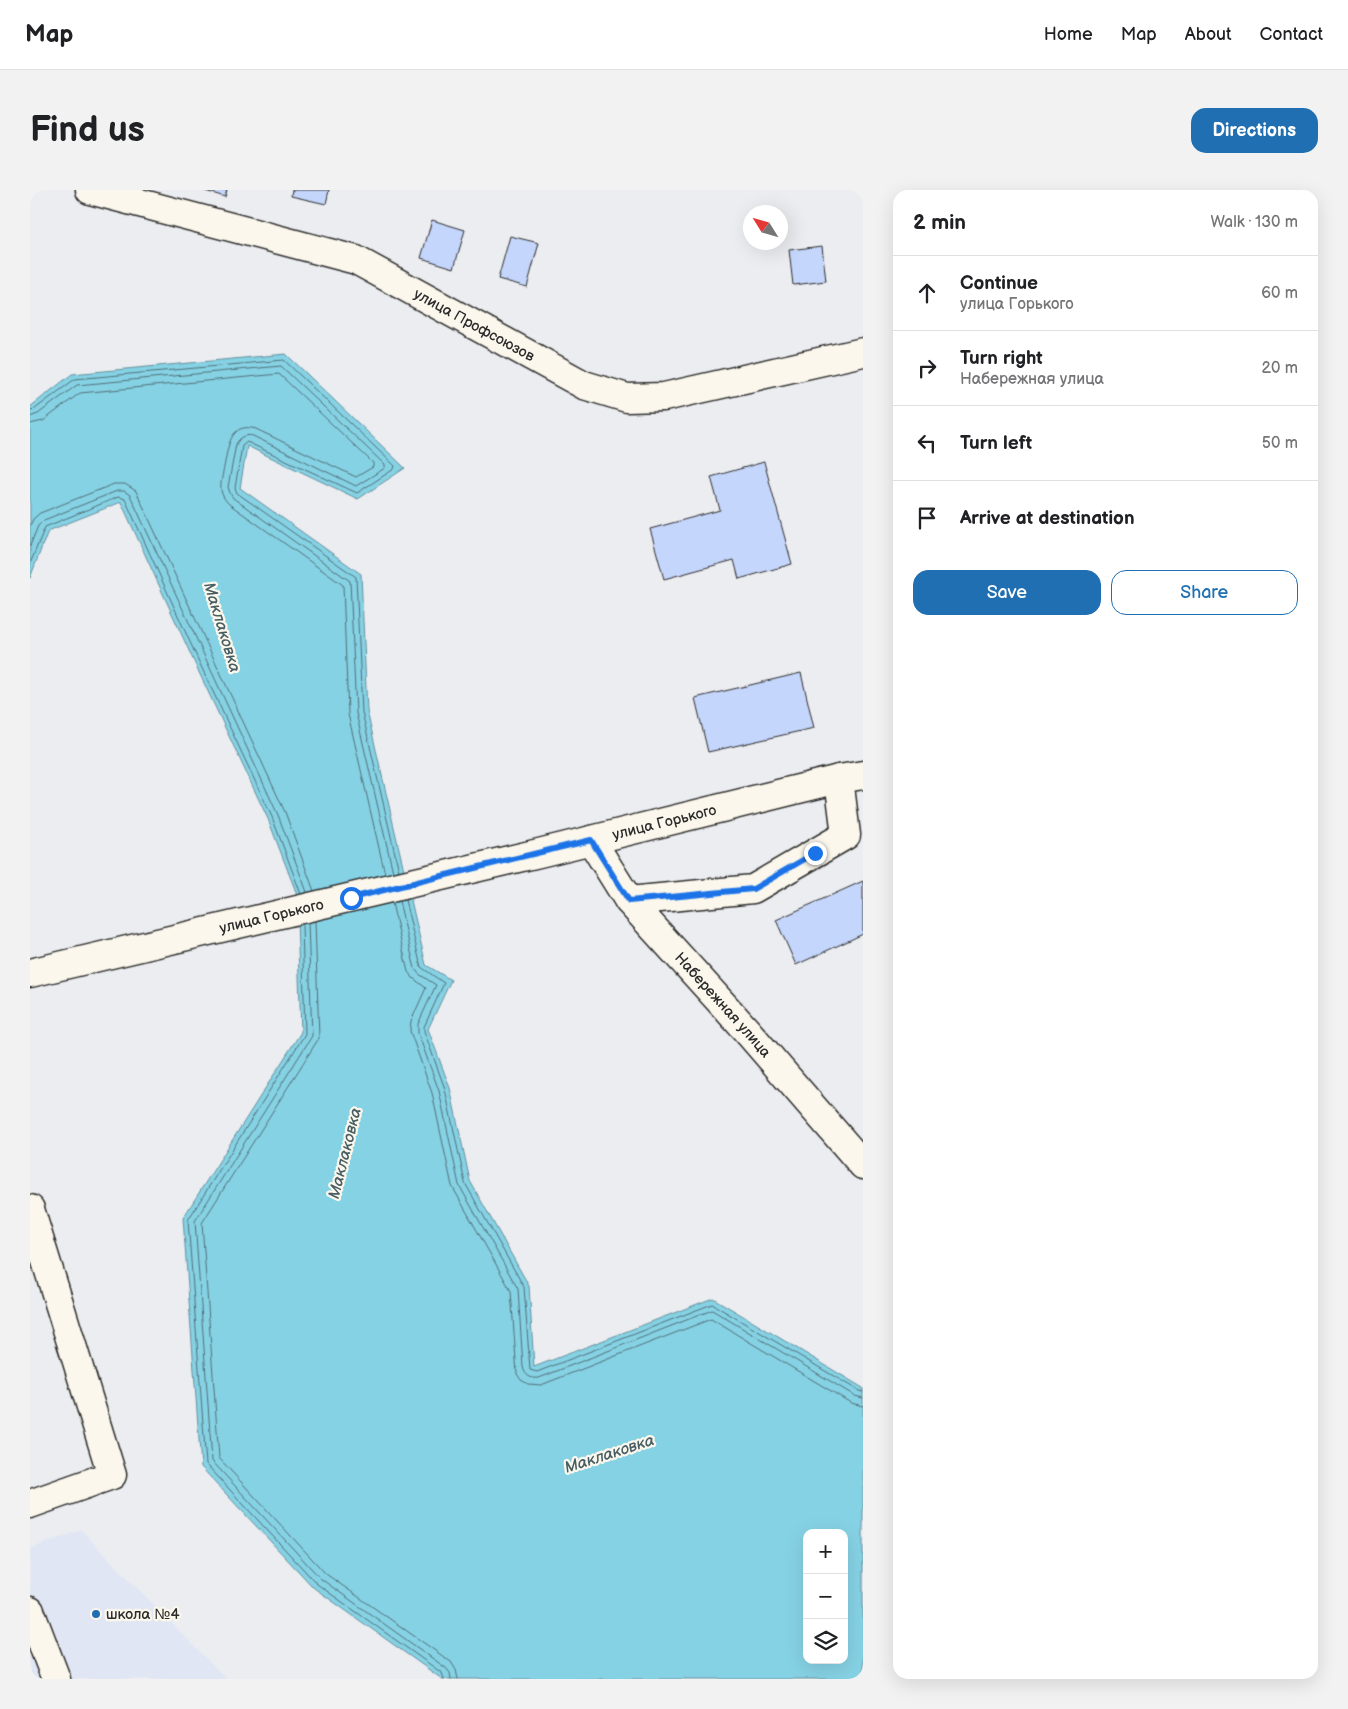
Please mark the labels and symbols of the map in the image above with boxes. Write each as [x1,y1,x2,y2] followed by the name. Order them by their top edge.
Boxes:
[743,205,788,250] north arrow
[410,285,538,366] street label: улица Профсоюзов
[199,580,244,675] water label: Маклаковка
[610,801,719,845] street label: улица Горького
[804,842,827,865] route end
[340,887,363,910] route start
[217,895,326,938] street label: улица Горького
[670,949,775,1062] street label: Набережная улица
[325,1106,366,1201] water label: Маклаковка
[562,1431,657,1478] water label: Маклаковка
[106,1605,180,1624] place label: школа №4
[90,1608,102,1620] marker: школа №4

